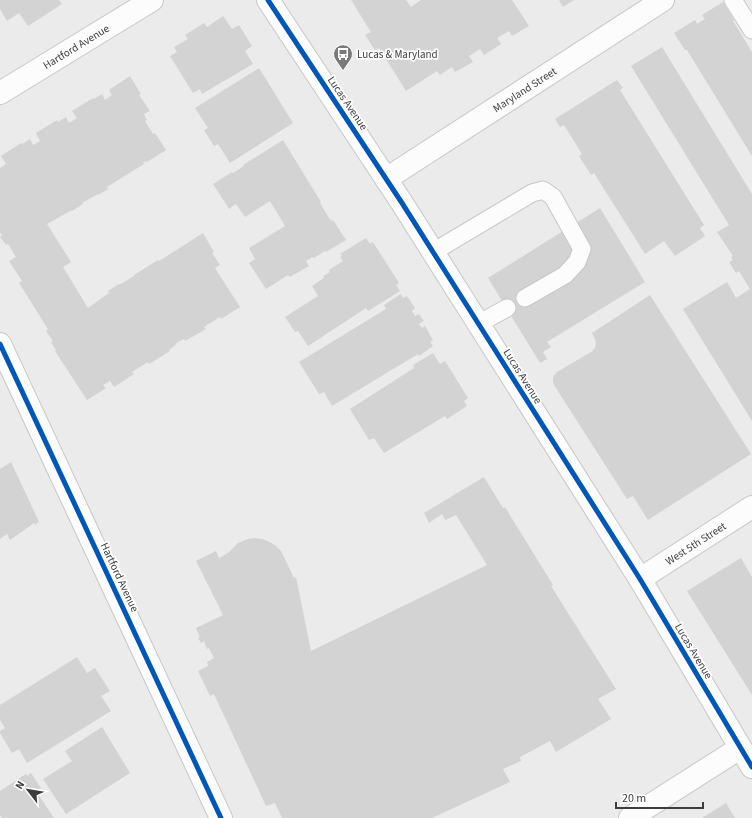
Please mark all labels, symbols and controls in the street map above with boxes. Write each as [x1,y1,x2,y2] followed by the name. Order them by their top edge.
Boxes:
[40,21,113,73] street label: Hartford Avenue
[332,43,354,71] bus stop icon: Lucas & Maryland
[357,47,438,62] place label: Lucas & Maryland
[490,64,560,116] street label: Maryland Street
[324,73,372,134] street label: Lucas Avenue
[500,346,546,407] street label: Lucas Avenue
[663,518,729,569] street label: West 5th Street
[97,540,142,615] street label: Hartford Avenue
[671,621,716,682] street label: Lucas Avenue
[8,770,48,810] north arrow
[12,778,28,792] text: N
[616,784,703,810] scale bar
[622,790,646,807] text: 20 m

